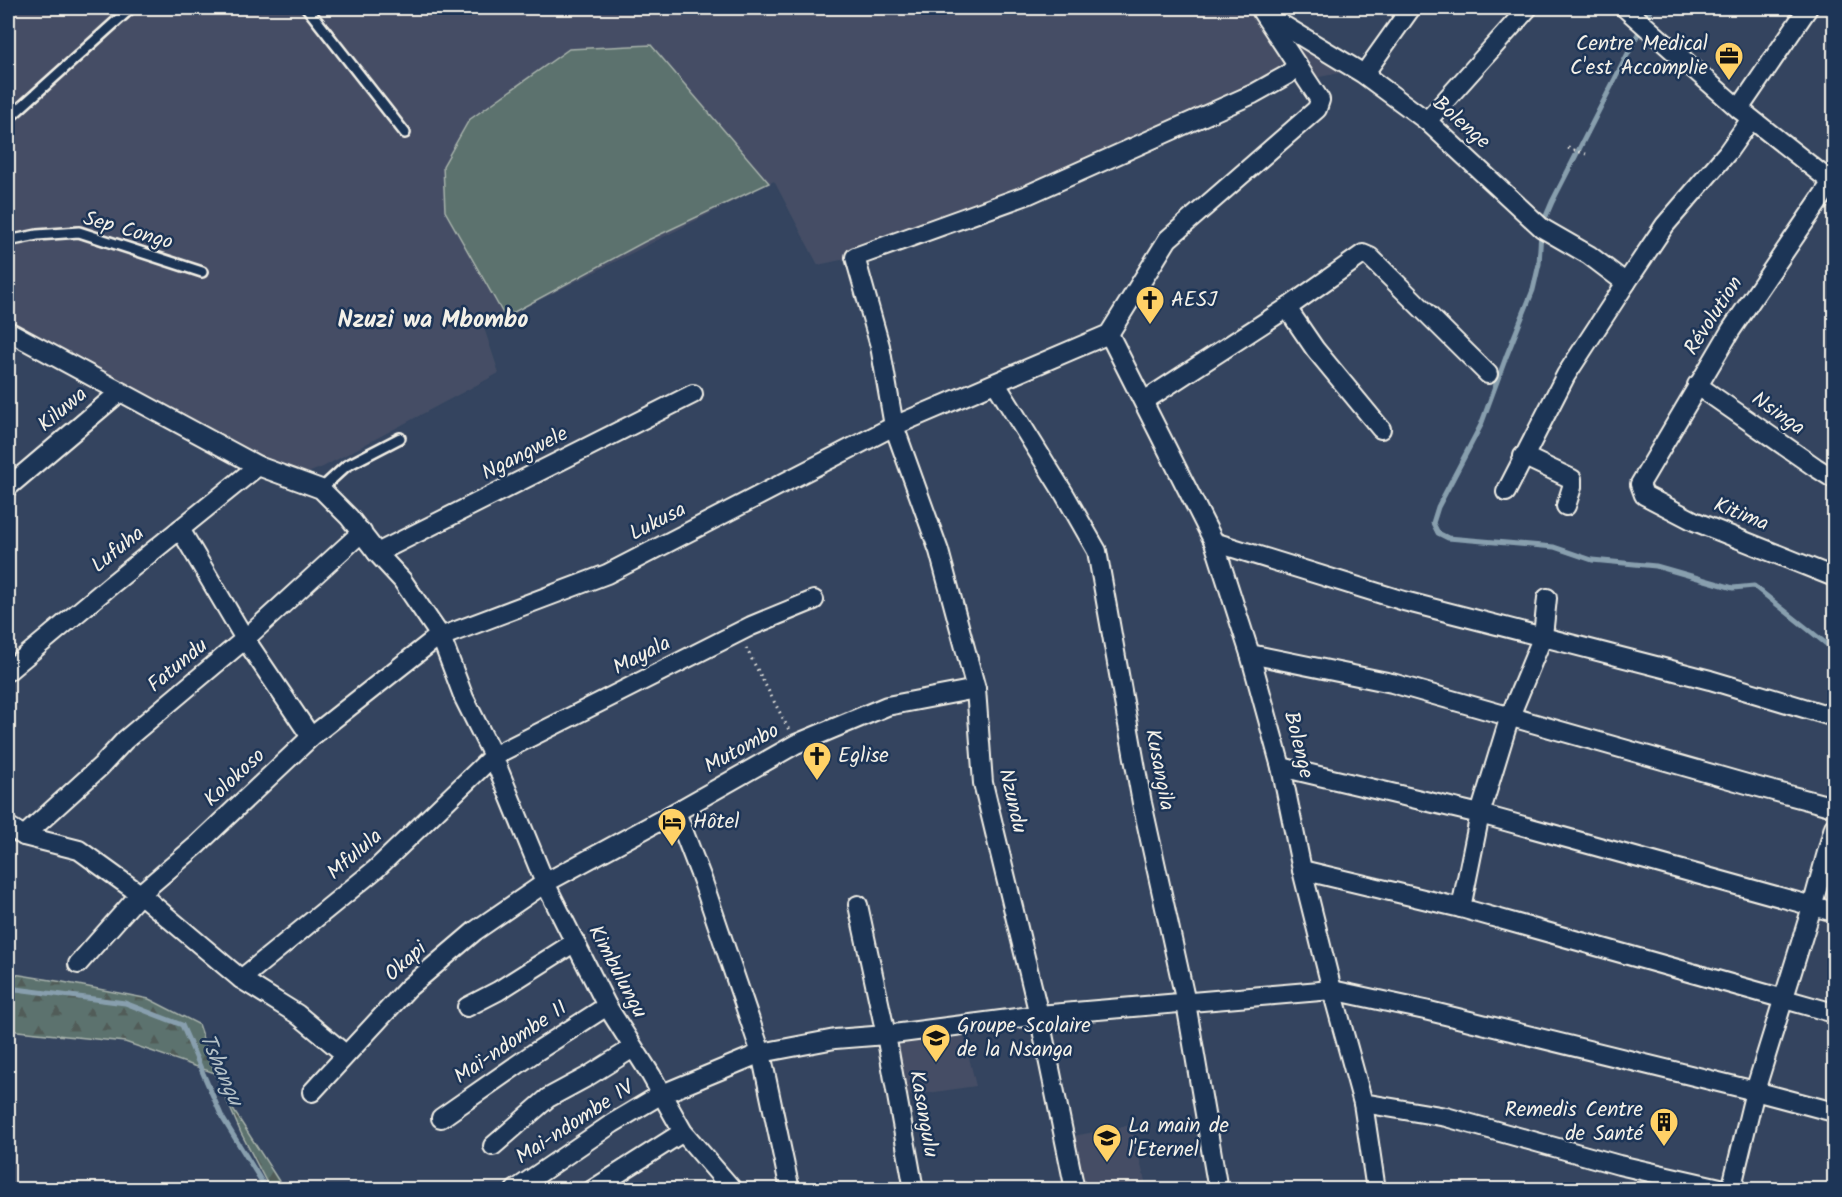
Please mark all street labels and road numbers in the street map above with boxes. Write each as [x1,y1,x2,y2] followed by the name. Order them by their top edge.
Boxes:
[1424,88,1498,158] street label: Bolenge
[79,202,177,260] street label: Sep Congo
[1676,270,1752,362] street label: Révolution
[31,379,95,441] street label: Kiluwa
[1744,384,1812,444] street label: Nsinga
[476,418,575,490] street label: Ngangwele
[1708,489,1774,541] street label: Kitima
[624,494,692,550] street label: Lukusa
[84,518,152,582] street label: Lufuha
[607,627,677,685] street label: Mayala
[140,631,216,701] street label: Fatundu
[1274,708,1322,783] street label: Bolenge
[698,715,786,783] street label: Mutombo
[1135,726,1183,814] street label: Kusangila
[197,741,273,815] street label: Kolokoso
[989,765,1035,837] street label: Nzundu
[320,821,390,889] street label: Mfulula
[579,919,655,1025] street label: Kimbulungu
[377,933,435,990] street label: Okapi
[448,993,574,1093] street label: Maï-ndombe II
[899,1068,947,1160] street label: Kasangulu
[509,1071,642,1174] street label: Mai-ndombe IV

